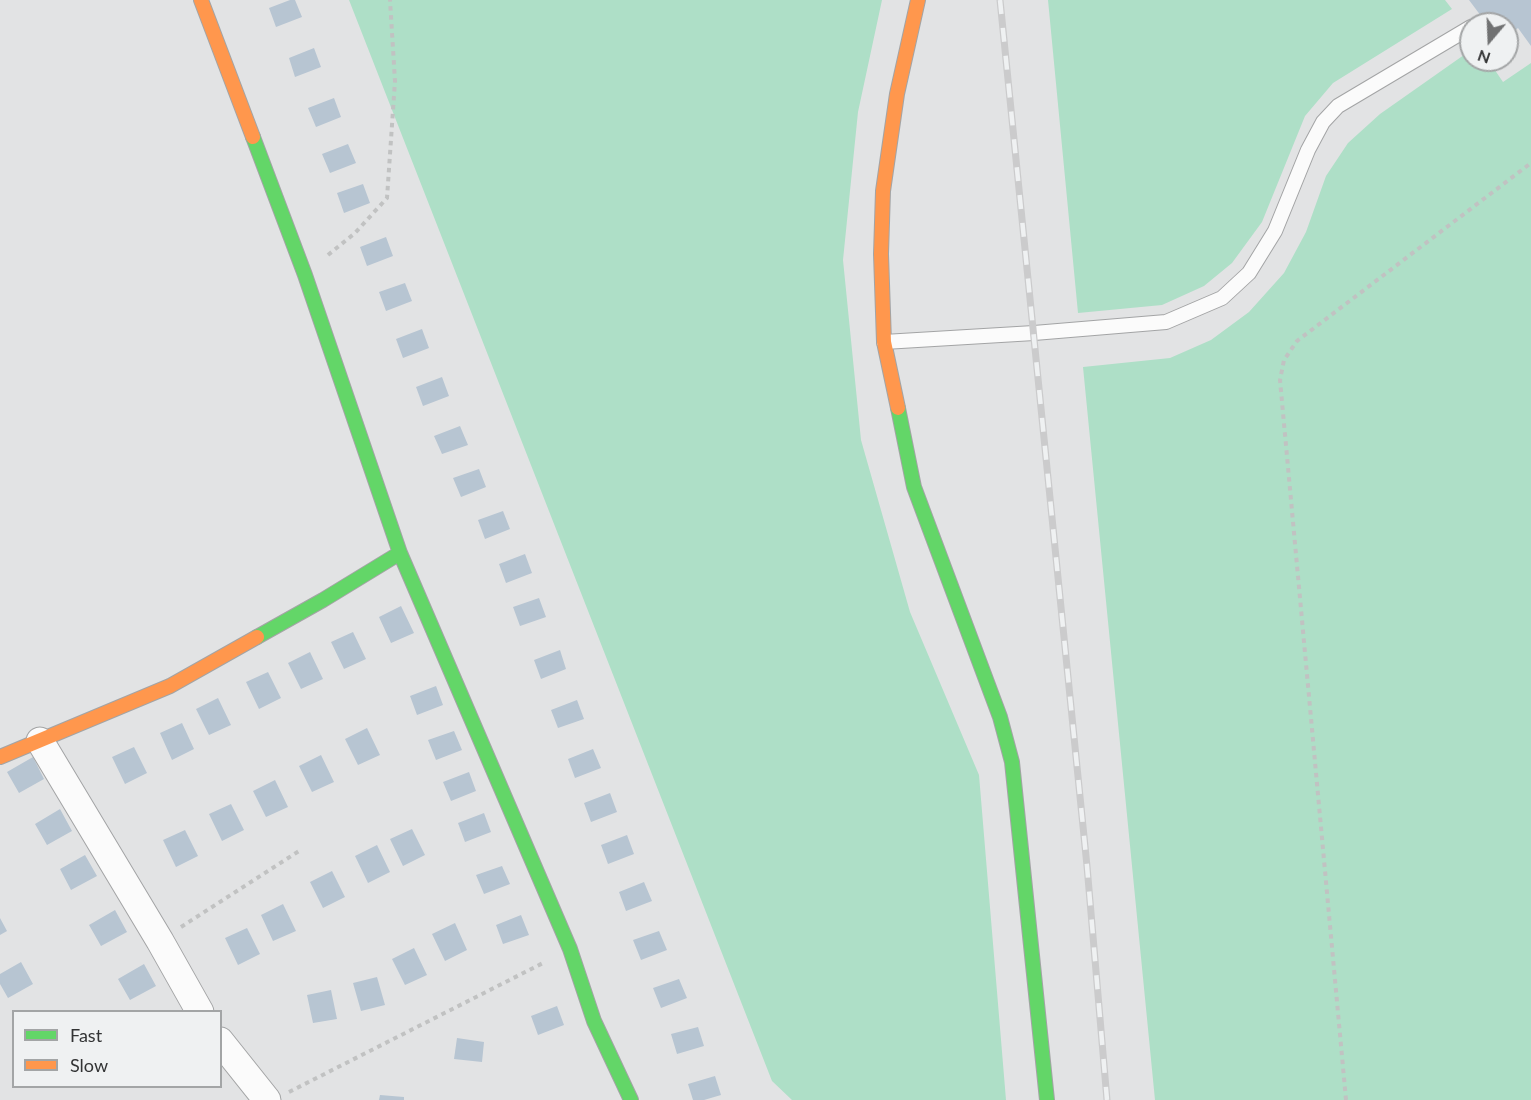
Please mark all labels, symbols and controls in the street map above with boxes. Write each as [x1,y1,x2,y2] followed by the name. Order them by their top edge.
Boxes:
[1459,12,1519,72] north arrow
[1475,47,1493,69] text: N
[12,1010,222,1088] legend
[70,1024,102,1046] text: Fast
[70,1054,108,1076] text: Slow

